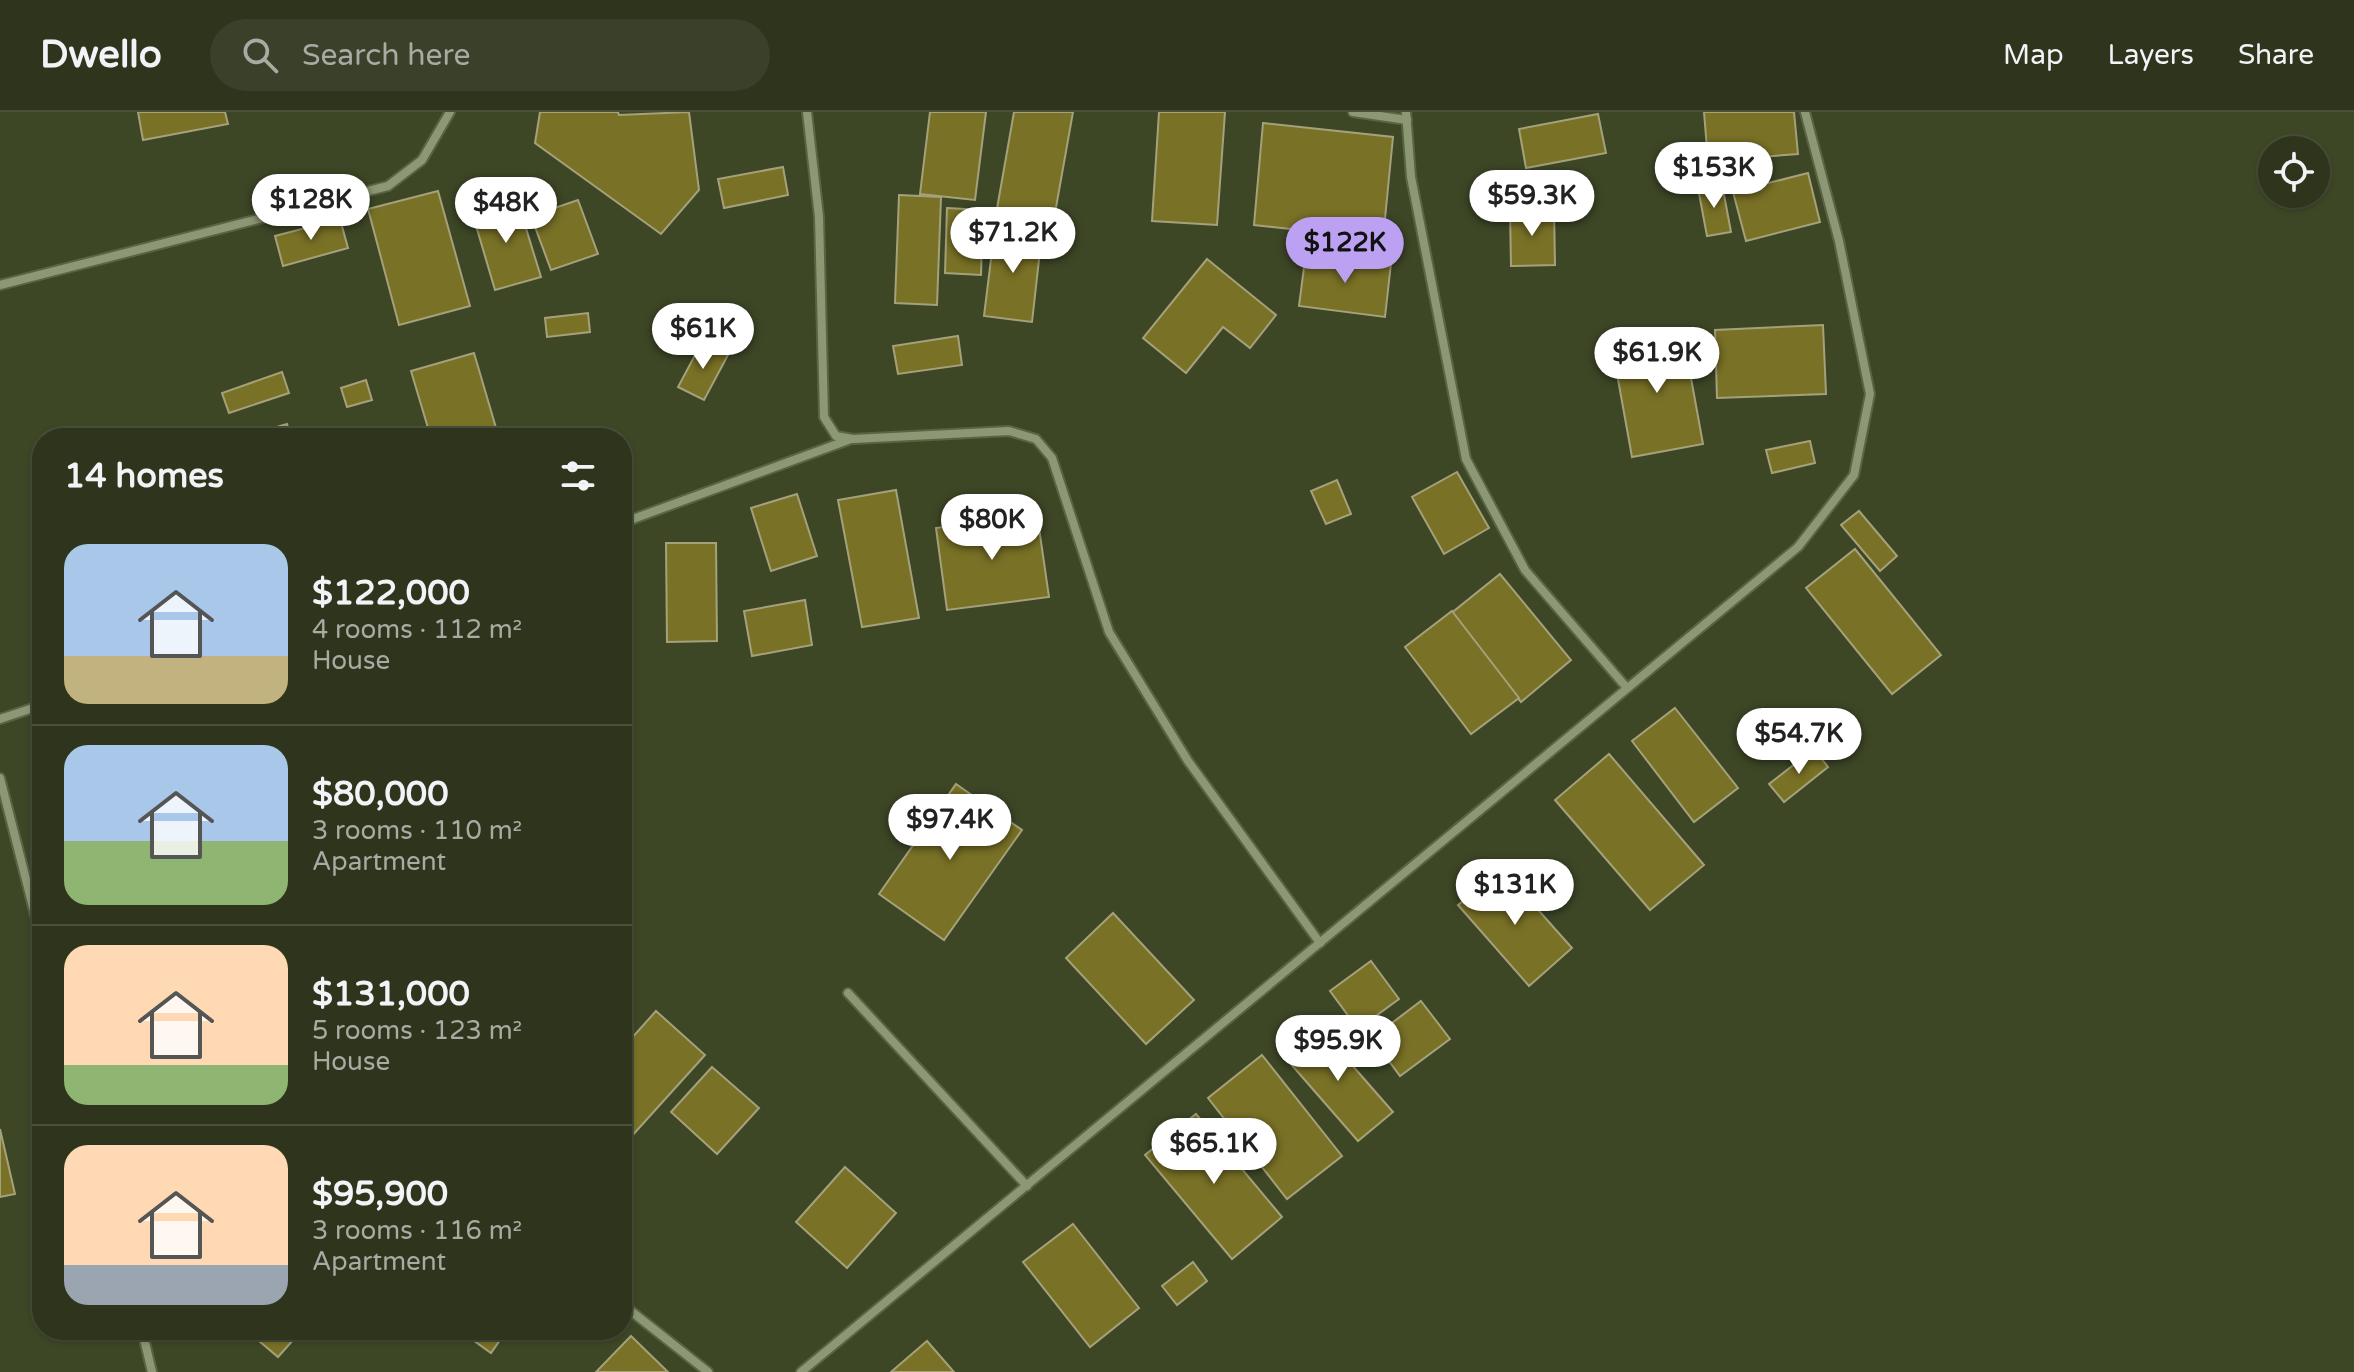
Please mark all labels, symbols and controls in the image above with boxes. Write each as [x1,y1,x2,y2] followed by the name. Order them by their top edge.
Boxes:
[210,19,770,91] search box
[40,32,162,78] text: Dwello
[238,33,282,77] icon: search
[302,37,471,74] text: Search here
[2003,38,2064,72] text: Map
[2108,38,2194,72] text: Layers
[2238,38,2314,72] text: Share
[2258,136,2330,208] map controls
[2258,136,2330,208] button: locate
[1658,142,1770,210] pin: $153K
[1673,152,1755,183] text: $153K
[1467,170,1597,238] pin: $59.3K
[255,174,367,242] pin: $128K
[459,177,553,245] pin: $48K
[1487,180,1577,211] text: $59.3K
[270,184,352,215] text: $128K
[473,187,539,218] text: $48K
[948,207,1078,275] pin: $71.2K
[968,217,1058,248] text: $71.2K
[1289,217,1401,285] pin: $122K
[1304,227,1386,258] text: $122K
[656,303,750,371] pin: $61K
[670,313,736,344] text: $61K
[1592,327,1722,395] pin: $61.9K
[1612,337,1702,368] text: $61.9K
[556,454,600,498] icon: filters
[64,456,224,497] text: 14 homes
[945,494,1039,562] pin: $80K
[959,504,1025,535] text: $80K
[312,573,470,614] text: $122,000
[128,576,224,672] icon: home
[312,614,522,645] text: 4 rooms · 112 m²
[312,645,390,676] text: House
[1734,708,1864,776] pin: $54.7K
[1755,718,1843,749] text: $54.7K
[312,774,449,815] text: $80,000
[128,777,224,873] icon: home
[885,794,1015,862] pin: $97.4K
[906,804,994,835] text: $97.4K
[312,815,522,846] text: 3 rooms · 110 m²
[312,846,446,877] text: Apartment
[1459,859,1571,927] pin: $131K
[1474,869,1556,900] text: $131K
[312,974,470,1015] text: $131,000
[128,977,224,1073] icon: home
[312,1015,522,1046] text: 5 rooms · 123 m²
[1273,1015,1403,1083] pin: $95.9K
[1294,1025,1382,1056] text: $95.9K
[312,1046,390,1077] text: House
[1149,1118,1279,1186] pin: $65.1K
[1170,1128,1258,1159] text: $65.1K
[312,1174,448,1215] text: $95,900
[128,1177,224,1273] icon: home
[312,1215,522,1246] text: 3 rooms · 116 m²
[312,1246,446,1277] text: Apartment

